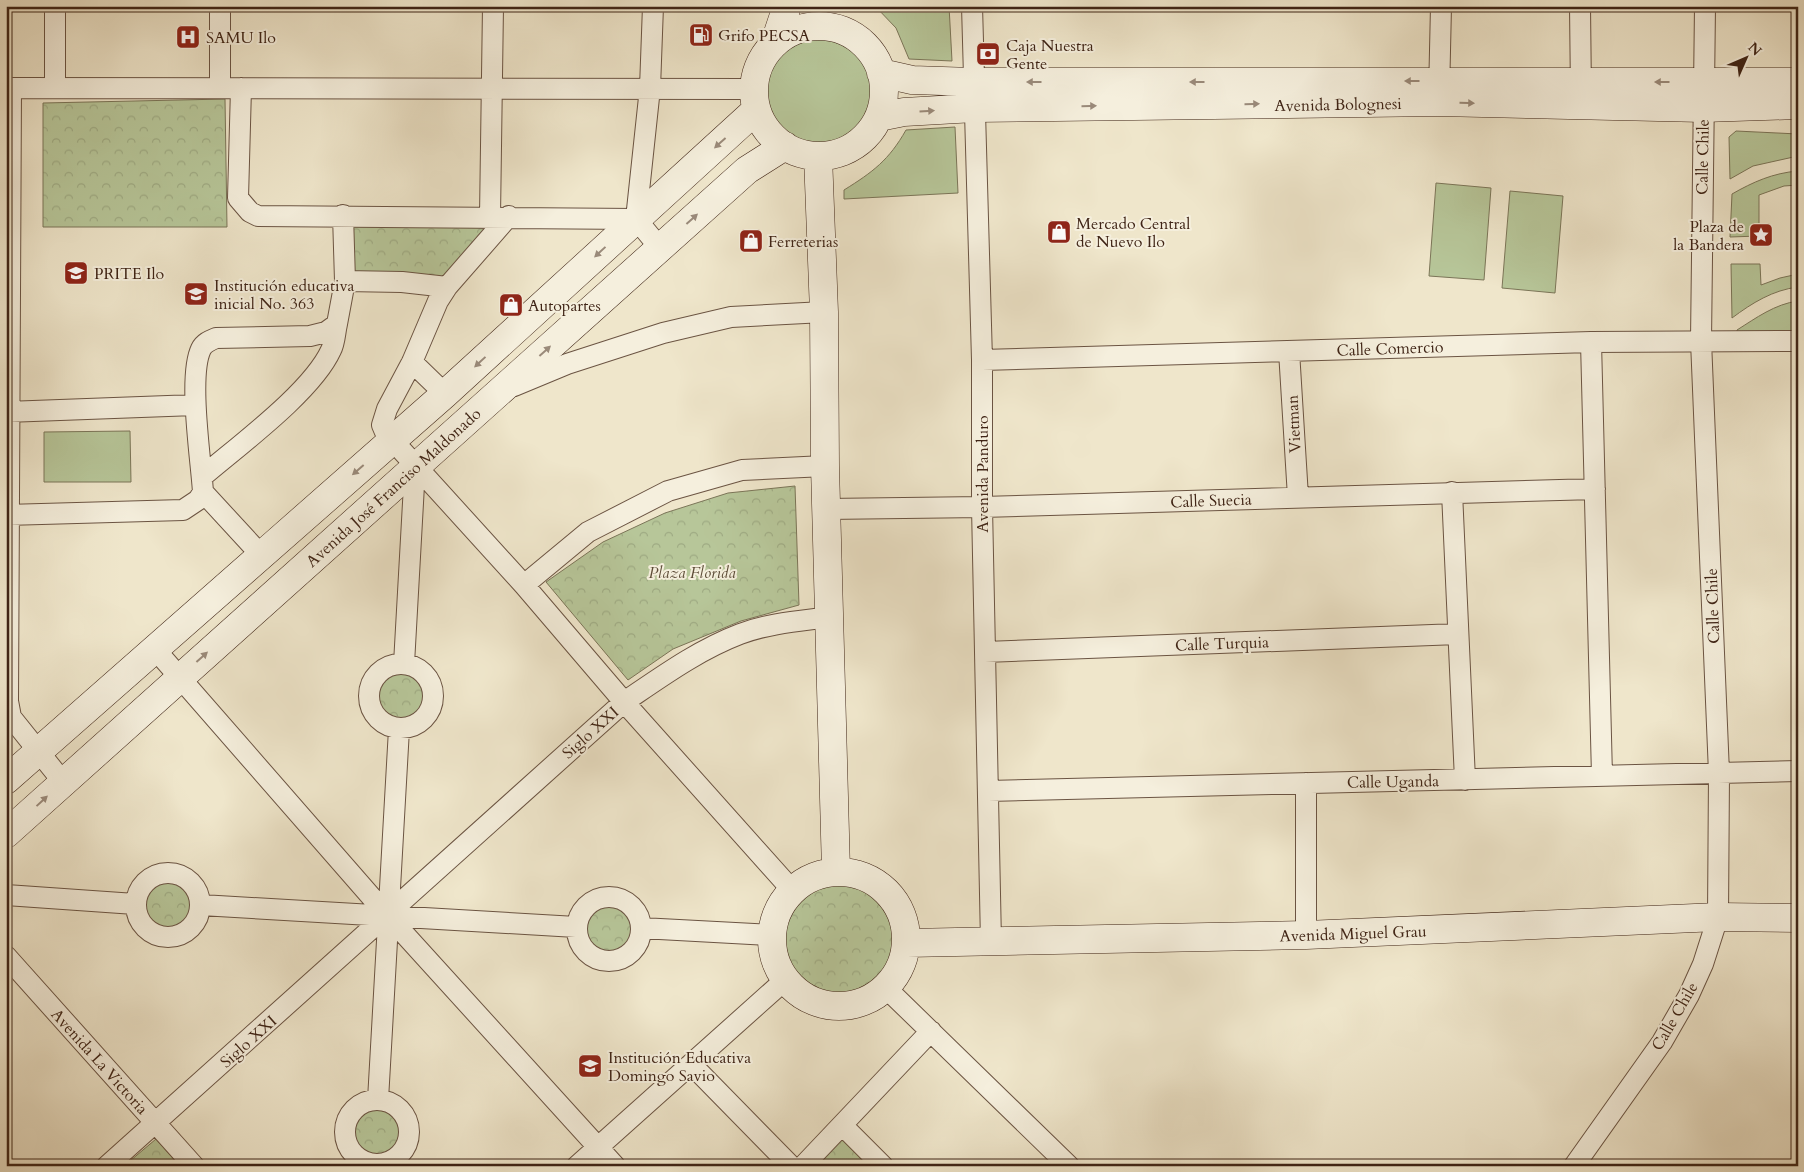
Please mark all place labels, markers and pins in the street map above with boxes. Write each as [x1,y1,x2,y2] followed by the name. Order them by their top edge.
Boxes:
[688,22,714,48] fuel station icon: Grifo PECSA
[175,24,201,50] hospital icon: SAMU Ilo
[718,25,810,47] place label: Grifo PECSA
[206,27,276,49] place label: SAMU Ilo
[1006,35,1094,75] place label: Caja Nuestra Gente
[975,41,1001,67] bank icon: Caja Nuestra Gente
[1076,213,1190,253] place label: Mercado Central de Nuevo Ilo
[1673,216,1744,256] place label: Plaza de la Bandera
[1046,219,1072,245] shop icon: Mercado Central de Nuevo Ilo
[1748,222,1774,248] place icon: Plaza de la Bandera
[738,228,764,254] shop icon: Ferreterias
[768,231,838,253] place label: Ferreterias
[63,260,89,286] school or university icon: PRITE Ilo
[94,263,164,285] place label: PRITE Ilo
[214,275,355,315] place label: Institución educativa inicial No. 363
[183,281,209,307] school or university icon: Institución educativa inicial No. 363
[498,292,524,318] shop icon: Autopartes
[528,295,601,317] place label: Autopartes
[608,1047,751,1087] place label: Institución Educativa Domingo Savio
[577,1053,603,1079] school or university icon: Institución Educativa Domingo Savio

